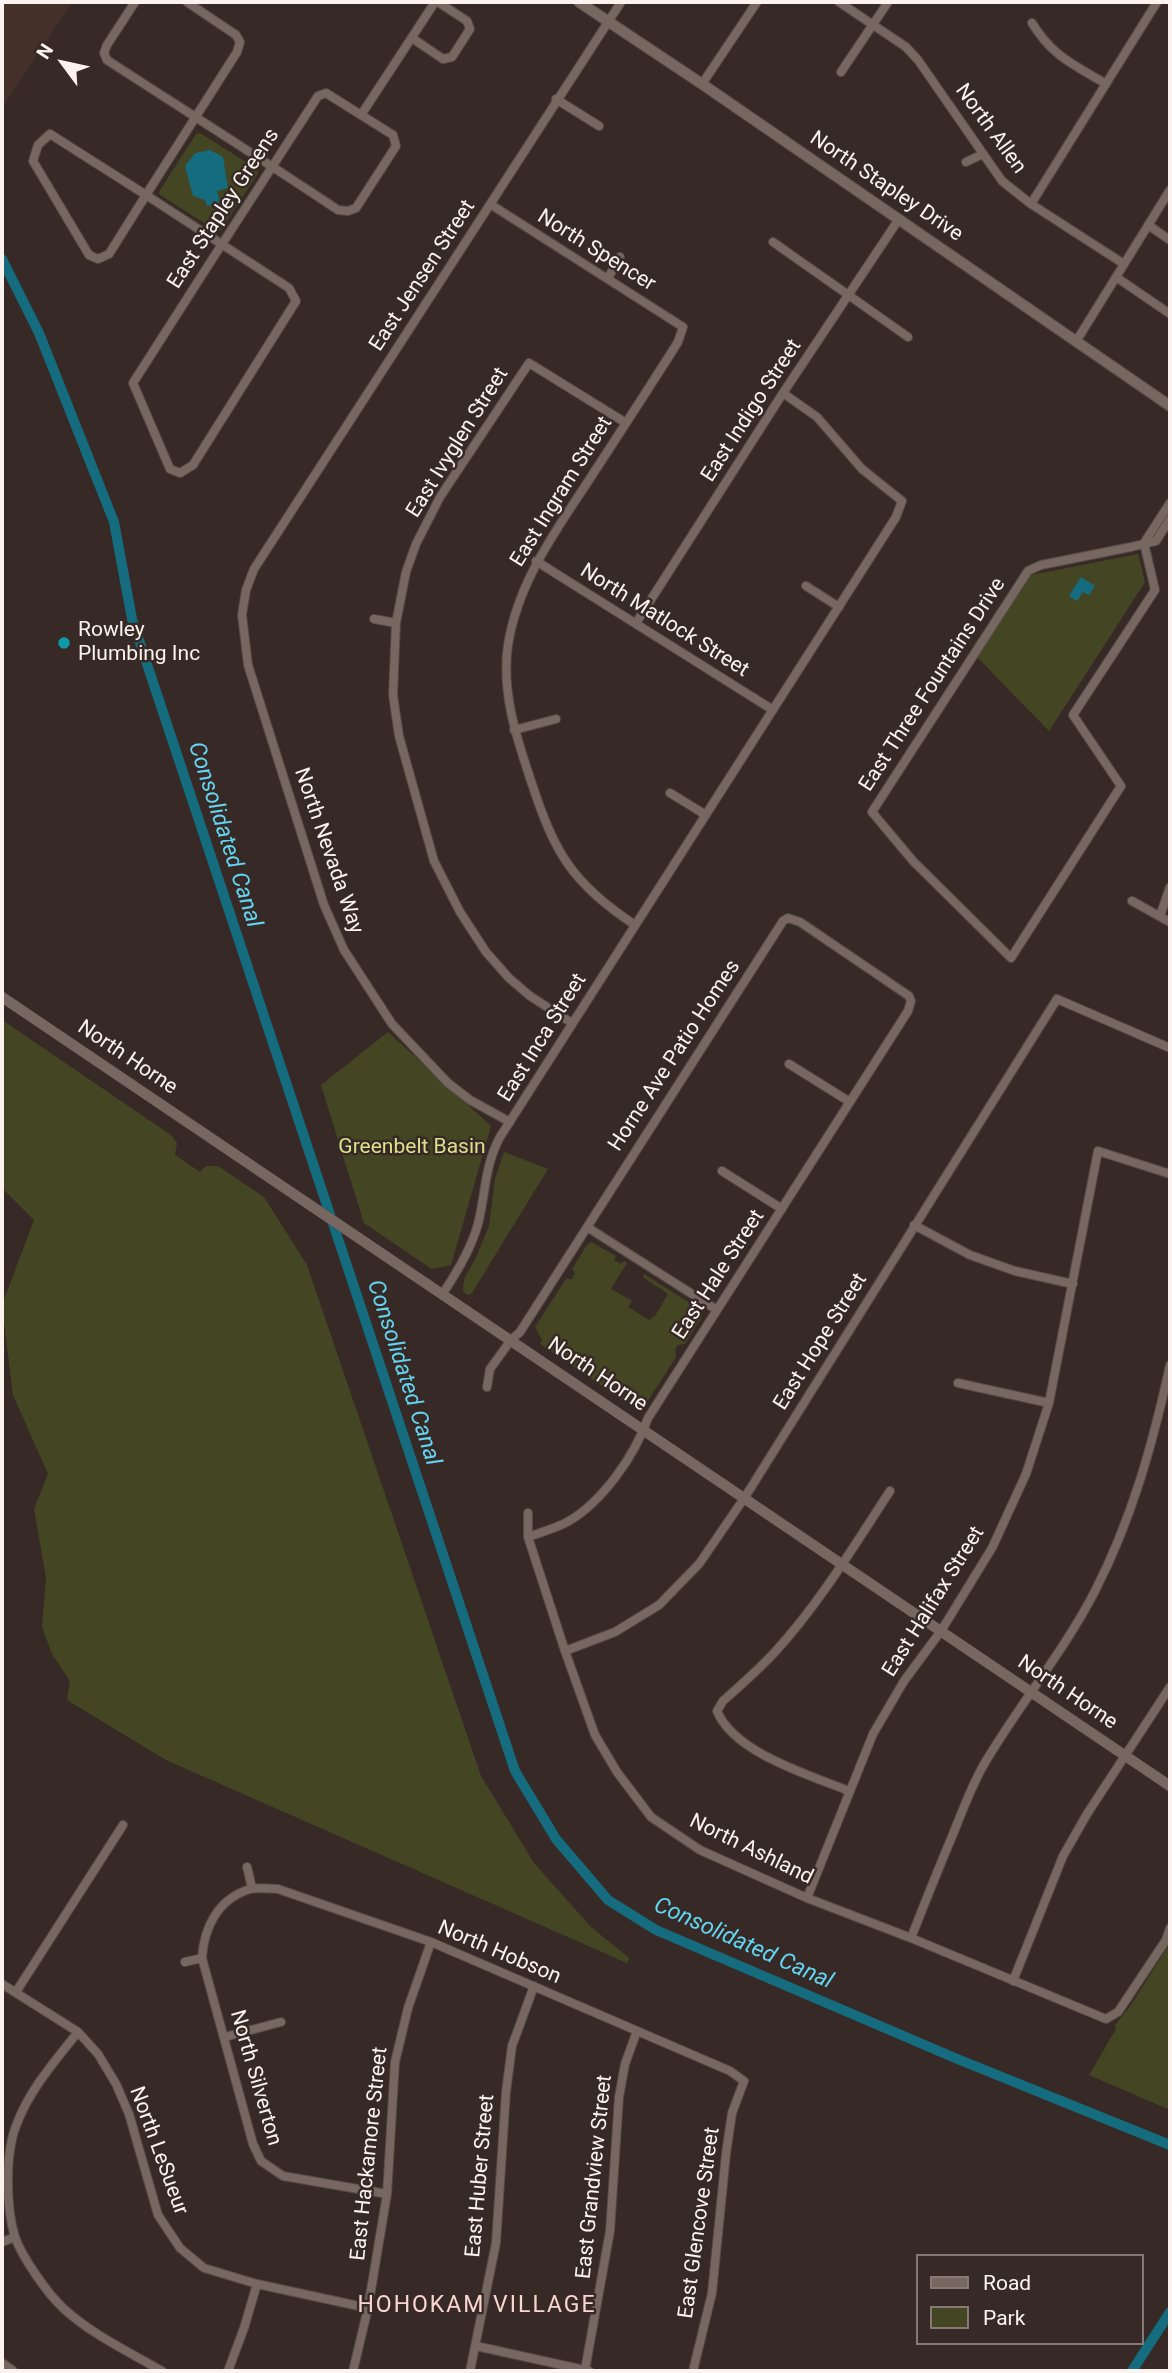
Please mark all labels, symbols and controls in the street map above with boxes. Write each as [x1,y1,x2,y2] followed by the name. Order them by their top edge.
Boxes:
[28,28,98,98] north arrow
[32,39,58,63] text: N
[949,79,1031,179] street label: North Allen
[163,124,285,294] street label: East Stapley Greens
[805,126,967,248] street label: North Stapley Drive
[365,196,481,356] street label: East Jensen Street
[532,205,660,297] street label: North Spencer
[697,335,807,487] street label: East Indigo Street
[402,363,514,523] street label: East Ivyglen Street
[506,412,618,572] street label: East Ingram Street
[575,559,753,683] street label: North Matlock Street
[854,573,1012,797] street label: East Three Fountains Drive
[78,618,200,668] place label: Rowley Plumbing Inc
[56,635,72,651] marker: Rowley Plumbing Inc
[181,739,267,931] water label: Consolidated Canal
[288,765,368,937] street label: North Nevada Way
[604,956,746,1156] street label: Horne Ave Patio Homes
[493,969,593,1107] street label: East Inca Street
[72,1015,182,1101] street label: North Horne
[338,1135,486,1161] park label: Greenbelt Basin
[668,1205,770,1345] street label: East Hale Street
[769,1269,873,1415] street label: East Hope Street
[360,1277,446,1469] water label: Consolidated Canal
[542,1332,652,1418] street label: North Horne
[878,1522,990,1682] street label: East Halifax Street
[1012,1650,1122,1736] street label: North Horne
[685,1809,817,1891] street label: North Ashland
[649,1892,837,1996] water label: Consolidated Canal
[434,1916,564,1990] street label: North Hobson
[224,2007,286,2149] street label: North Silverton
[346,2046,394,2262] street label: East Hackamore Street
[572,2074,618,2280] street label: East Grandview Street
[123,2083,193,2219] street label: North LeSueur
[461,2093,501,2259] street label: East Huber Street
[674,2126,726,2320] street label: East Glencove Street
[916,2254,1144,2345] legend
[983,2271,1031,2295] text: Road
[359,2292,595,2320] district label: HOHOKAM VILLAGE
[983,2306,1025,2330] text: Park

